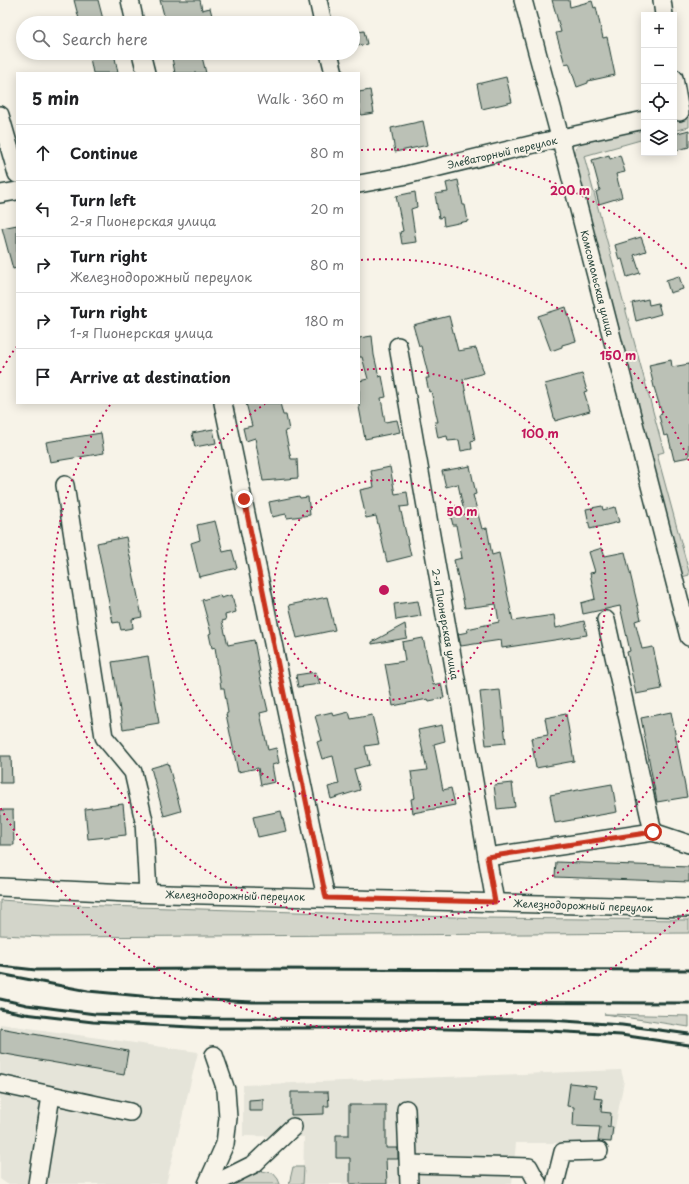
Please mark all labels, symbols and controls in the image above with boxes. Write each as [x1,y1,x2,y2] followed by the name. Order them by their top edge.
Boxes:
[641,12,677,156] map controls
[641,12,677,48] button: +
[16,16,360,60] search box
[30,27,52,49] icon: search
[62,27,148,50] text: Search here
[641,48,677,84] button: −
[641,84,677,120] button: locate
[32,85,79,111] text: 5 min
[257,89,344,108] text: Walk · 360 m
[641,120,677,156] button: layers
[446,132,559,173] street label: Элеваторный переулок
[70,141,138,164] text: Continue
[32,142,54,164] icon: ahead
[310,143,344,162] text: 80 m
[550,181,590,199] text: 200 m
[70,188,136,211] text: Turn left
[32,198,54,220] icon: left
[310,199,344,218] text: 20 m
[70,211,216,230] text: 2-я Пионерская улица
[578,228,619,338] street label: Комсомольская улица
[70,244,147,267] text: Turn right
[32,254,54,276] icon: right
[310,255,344,274] text: 80 m
[70,267,252,286] text: Железнодорожный переулок
[70,300,147,323] text: Turn right
[32,310,54,332] icon: right
[305,311,344,330] text: 180 m
[70,323,213,342] text: 1-я Пионерская улица
[600,346,636,364] text: 150 m
[70,365,231,388] text: Arrive at destination
[32,366,54,388] icon: arrive
[521,424,559,442] text: 100 m
[235,490,253,508] route end
[446,502,478,520] text: 50 m
[429,567,463,681] street label: 2-я Пионерская улица
[377,583,391,597] centre of rings
[644,823,662,841] route start
[165,886,305,905] street label: Железнодорожный переулок
[513,895,653,916] street label: Железнодорожный переулок

